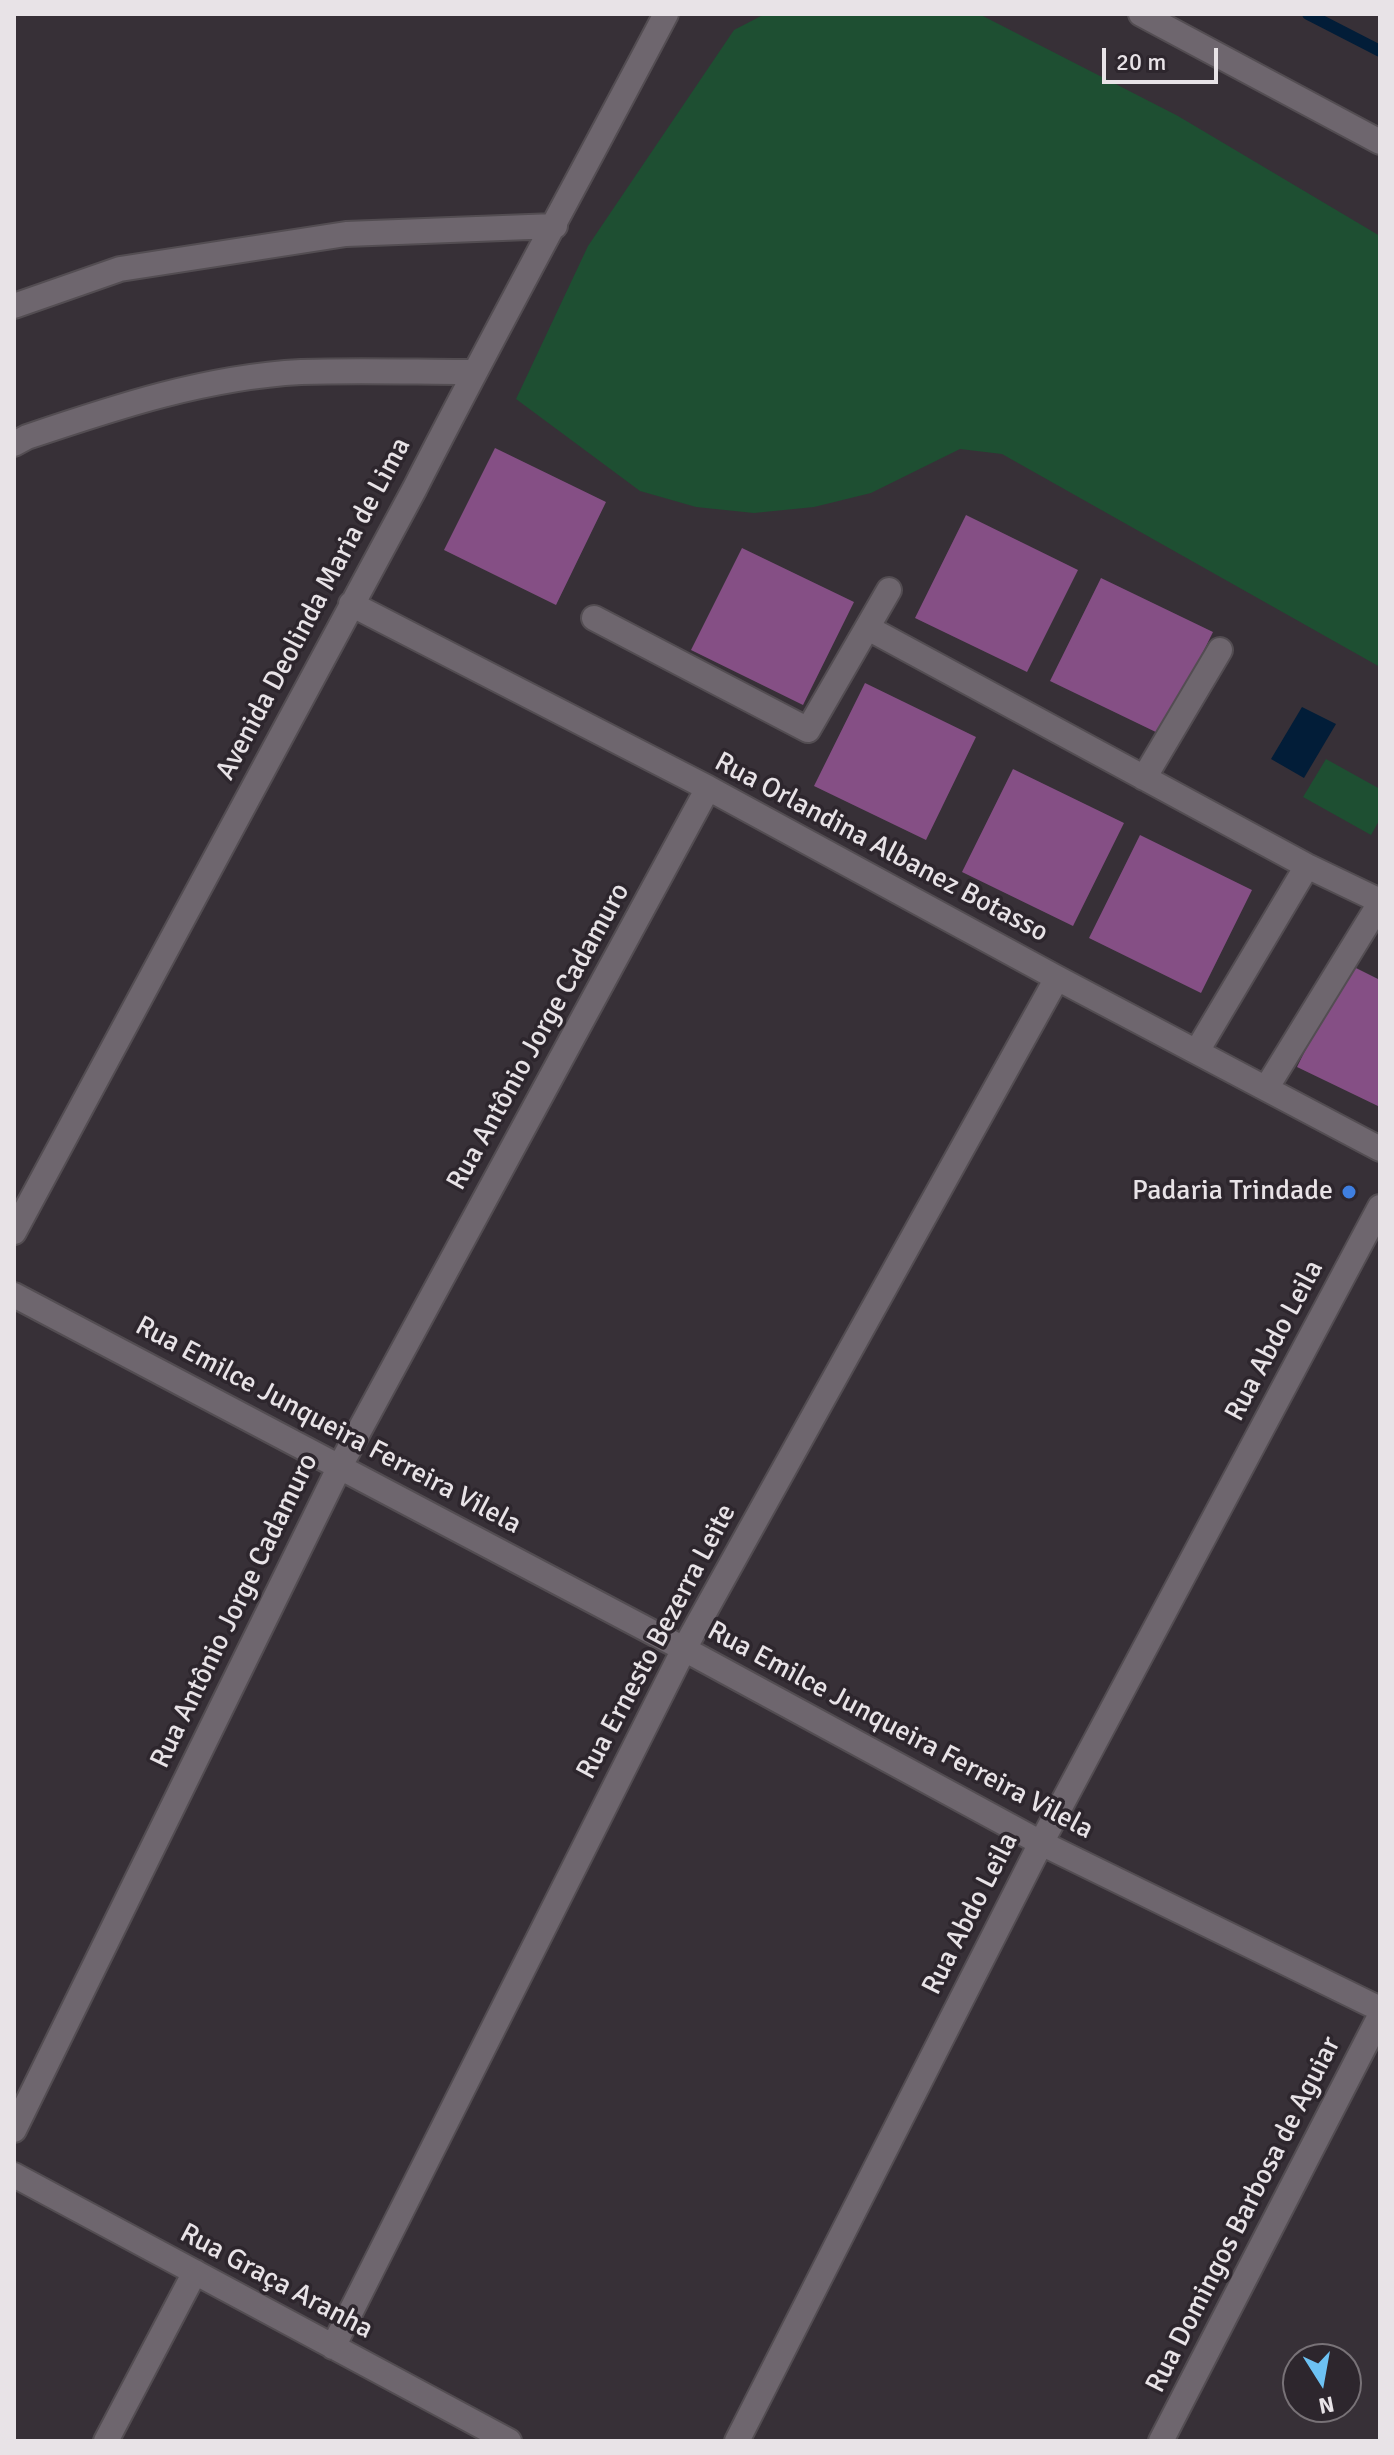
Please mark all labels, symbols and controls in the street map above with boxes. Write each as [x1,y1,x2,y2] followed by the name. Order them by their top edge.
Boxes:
[1106,32,1222,82] scale bar
[1116,47,1166,77] text: 20 m
[209,432,419,786] street label: Avenida Deolinda Maria de Lima
[709,746,1053,950] street label: Rua Orlandina Albanez Botasso
[440,878,638,1196] street label: Rua Antônio Jorge Cadamuro
[1132,1175,1333,1209] place label: Padaria Trindade
[1340,1183,1358,1201] marker: Padaria Trindade
[1219,1255,1331,1427] street label: Rua Abdo Leila
[129,1310,527,1542] street label: Rua Emilce Junqueira Ferreira Vilela
[144,1448,326,1774] street label: Rua Antônio Jorge Cadamuro
[570,1499,744,1785] street label: Rua Ernesto Bezerra Leite
[701,1615,1099,1847] street label: Rua Emilce Junqueira Ferreira Vilela
[916,1827,1026,2001] street label: Rua Abdo Leila
[1139,2031,1349,2399] street label: Rua Domingos Barbosa de Aguiar
[174,2217,378,2347] street label: Rua Graça Aranha
[1282,2343,1362,2423] north arrow
[1316,2390,1336,2420] text: N

